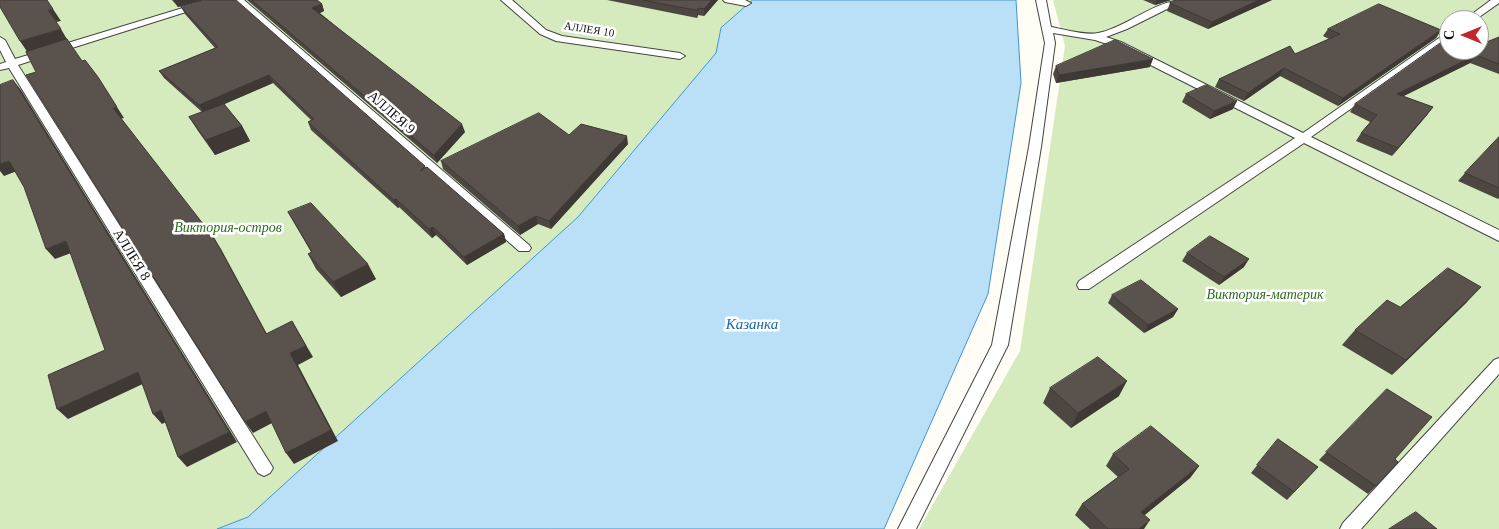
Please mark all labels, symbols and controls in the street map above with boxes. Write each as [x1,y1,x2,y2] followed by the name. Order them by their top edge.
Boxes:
[1439,10,1489,60] north arrow
[563,20,615,40] street label: АЛЛЕЯ 10
[1442,30,1457,40] text: С
[364,88,418,138] street label: АЛЛЕЯ 9
[174,220,282,236] park label: Виктория-остров
[109,226,153,284] street label: АЛЛЕЯ 8
[1206,287,1324,303] park label: Виктория-материк
[726,316,778,334] water label: Казанка

